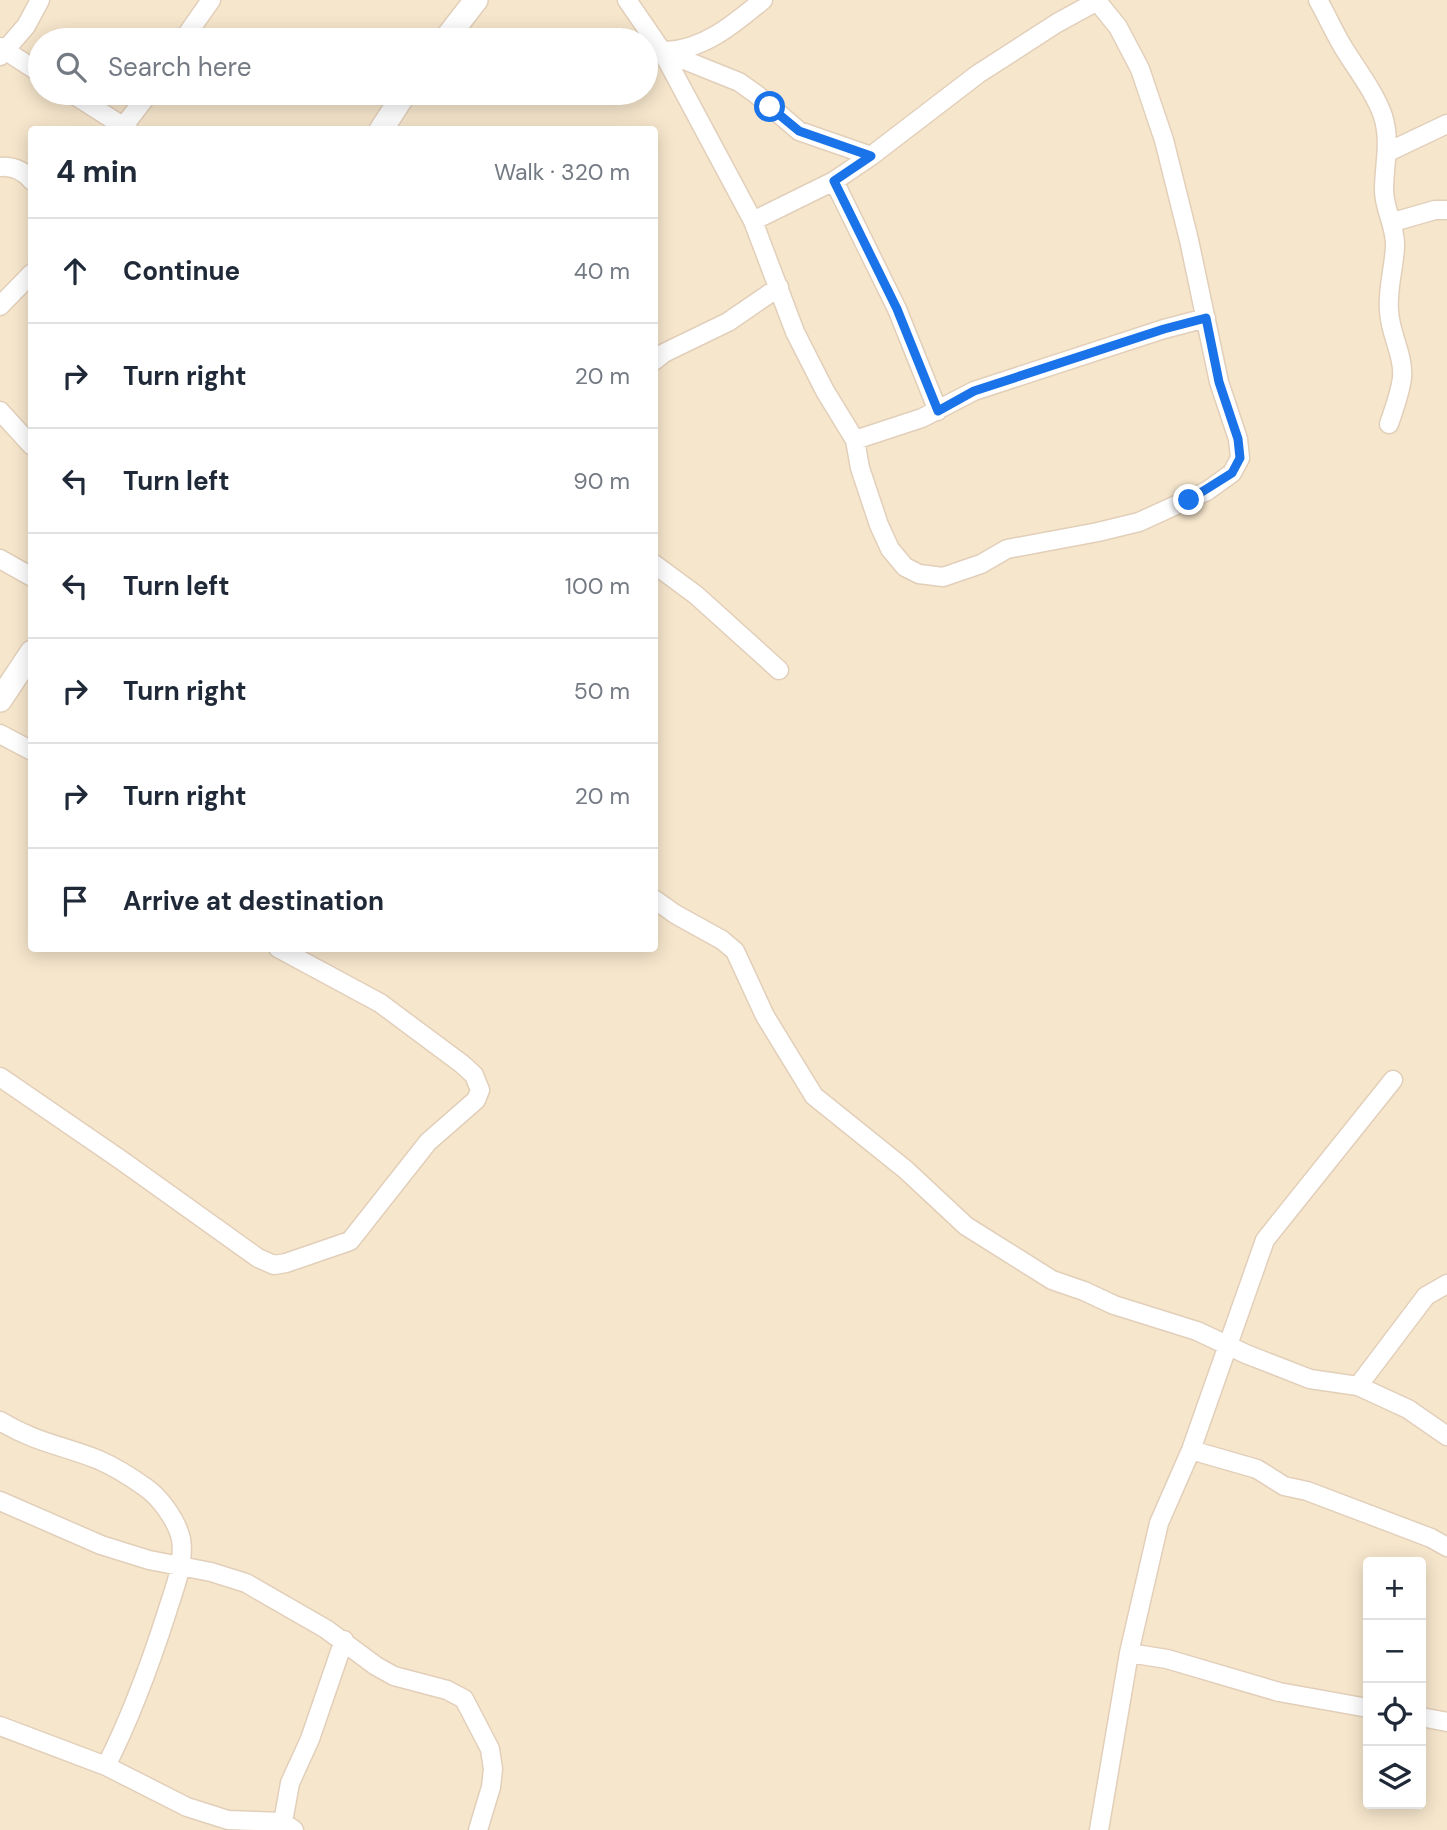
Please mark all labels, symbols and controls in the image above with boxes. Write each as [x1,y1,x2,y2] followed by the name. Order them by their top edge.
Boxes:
[28,28,658,105] search box
[52,48,90,86] icon: search
[108,50,251,84] text: Search here
[754,91,785,122] route start
[56,152,138,191] text: 4 min
[494,157,630,187] text: Walk · 320 m
[56,252,94,290] icon: ahead
[123,254,240,288] text: Continue
[574,256,630,286] text: 40 m
[56,357,94,395] icon: right
[123,359,247,393] text: Turn right
[575,361,630,391] text: 20 m
[56,462,94,500] icon: left
[123,464,230,498] text: Turn left
[573,466,630,496] text: 90 m
[1173,484,1204,515] route end
[56,567,94,605] icon: left
[123,569,230,603] text: Turn left
[565,571,630,601] text: 100 m
[56,672,94,710] icon: right
[123,674,247,708] text: Turn right
[574,676,630,706] text: 50 m
[56,777,94,815] icon: right
[123,779,247,813] text: Turn right
[575,781,630,811] text: 20 m
[56,882,94,920] icon: arrive
[123,884,384,918] text: Arrive at destination
[1363,1557,1426,1809] map controls
[1363,1557,1426,1620] button: +
[1363,1620,1426,1683] button: −
[1363,1683,1426,1746] button: locate
[1363,1746,1426,1809] button: layers

